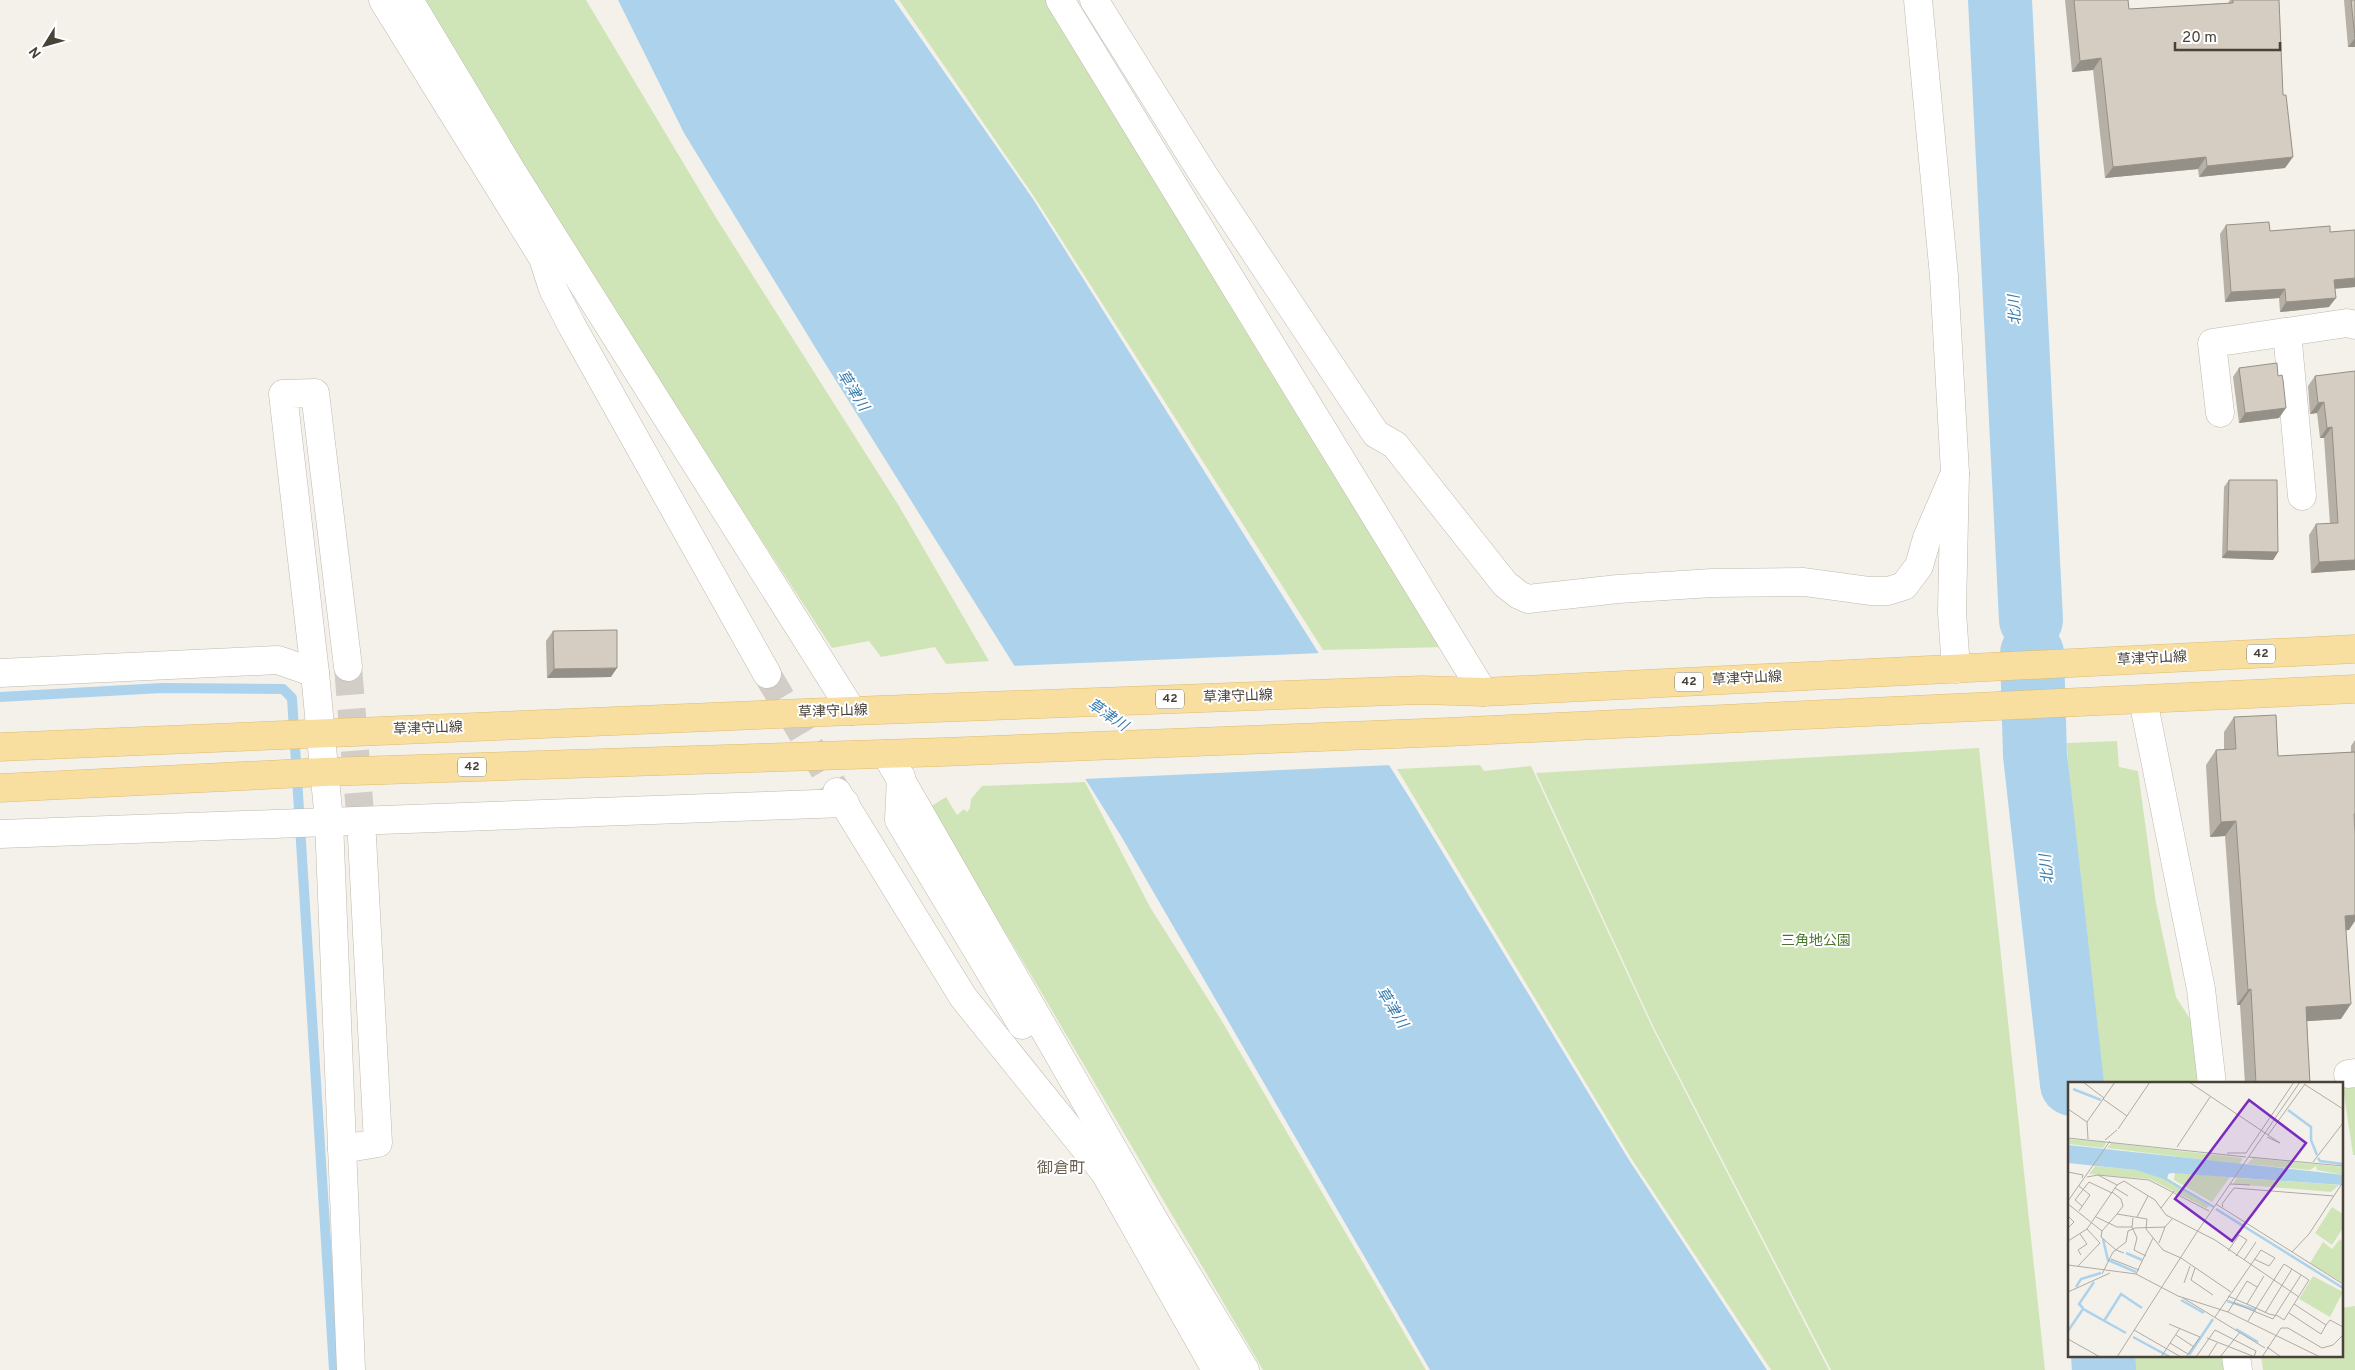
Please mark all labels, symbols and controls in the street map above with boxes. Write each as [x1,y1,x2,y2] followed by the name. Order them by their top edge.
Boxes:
[20,20,70,70] north arrow
[2175,20,2280,52] scale bar
[2182,29,2217,48] text: 20 m
[26,43,46,61] text: N
[2006,293,2026,325] water label: 北川
[832,367,873,417] water label: 草津川
[2247,644,2275,664] road number: 42
[2117,649,2187,669] street label: 草津守山線
[1712,669,1782,689] street label: 草津守山線
[1675,672,1703,692] road number: 42
[1203,687,1273,707] street label: 草津守山線
[1156,690,1184,709] road number: 42
[1083,696,1133,738] water label: 草津川
[798,702,868,722] street label: 草津守山線
[393,719,463,739] street label: 草津守山線
[458,758,486,776] road number: 42
[2037,851,2059,885] water label: 北川
[1781,933,1851,950] park label: 三角地公園
[1371,984,1412,1034] water label: 草津川
[2068,1082,2342,1358] inset map
[1037,1159,1085,1179] district label: 御倉町

